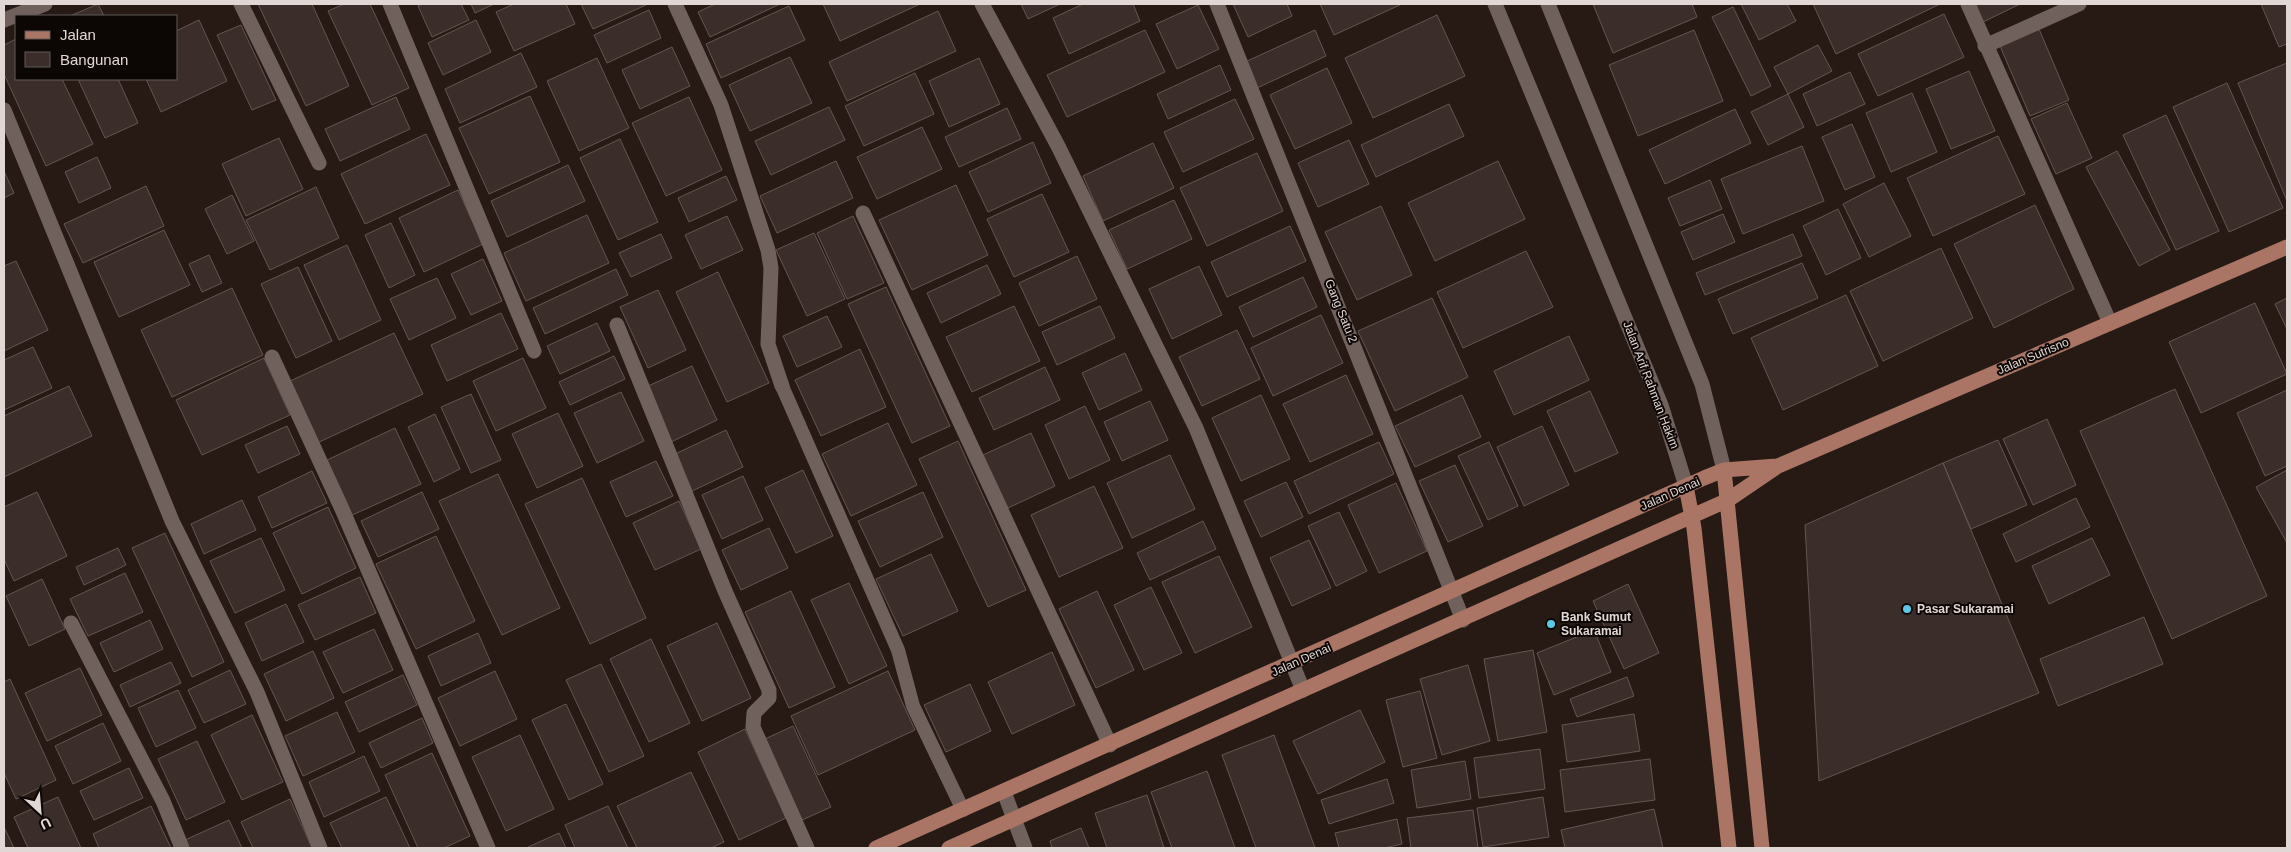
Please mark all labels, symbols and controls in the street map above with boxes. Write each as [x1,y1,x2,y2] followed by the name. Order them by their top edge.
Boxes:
[15,15,178,80] legend
[60,26,96,43] text: Jalan
[60,51,128,68] text: Bangunan
[1322,277,1360,345] street label: Gang Satu 2
[1620,319,1682,451] street label: Jalan Arif Rahman Hakim
[1995,335,2071,377] street label: Jalan Sutrisno
[1638,475,1702,513] street label: Jalan Denai
[1917,602,2014,616] place label: Pasar Sukaramai
[1901,603,1913,615] marker: Pasar Sukaramai
[1561,610,1631,638] place label: Bank Sumut Sukaramai
[1545,618,1557,630] marker: Bank Sumut Sukaramai
[1269,641,1333,679] street label: Jalan Denai
[15,787,65,837] north arrow
[38,814,54,833] text: U

